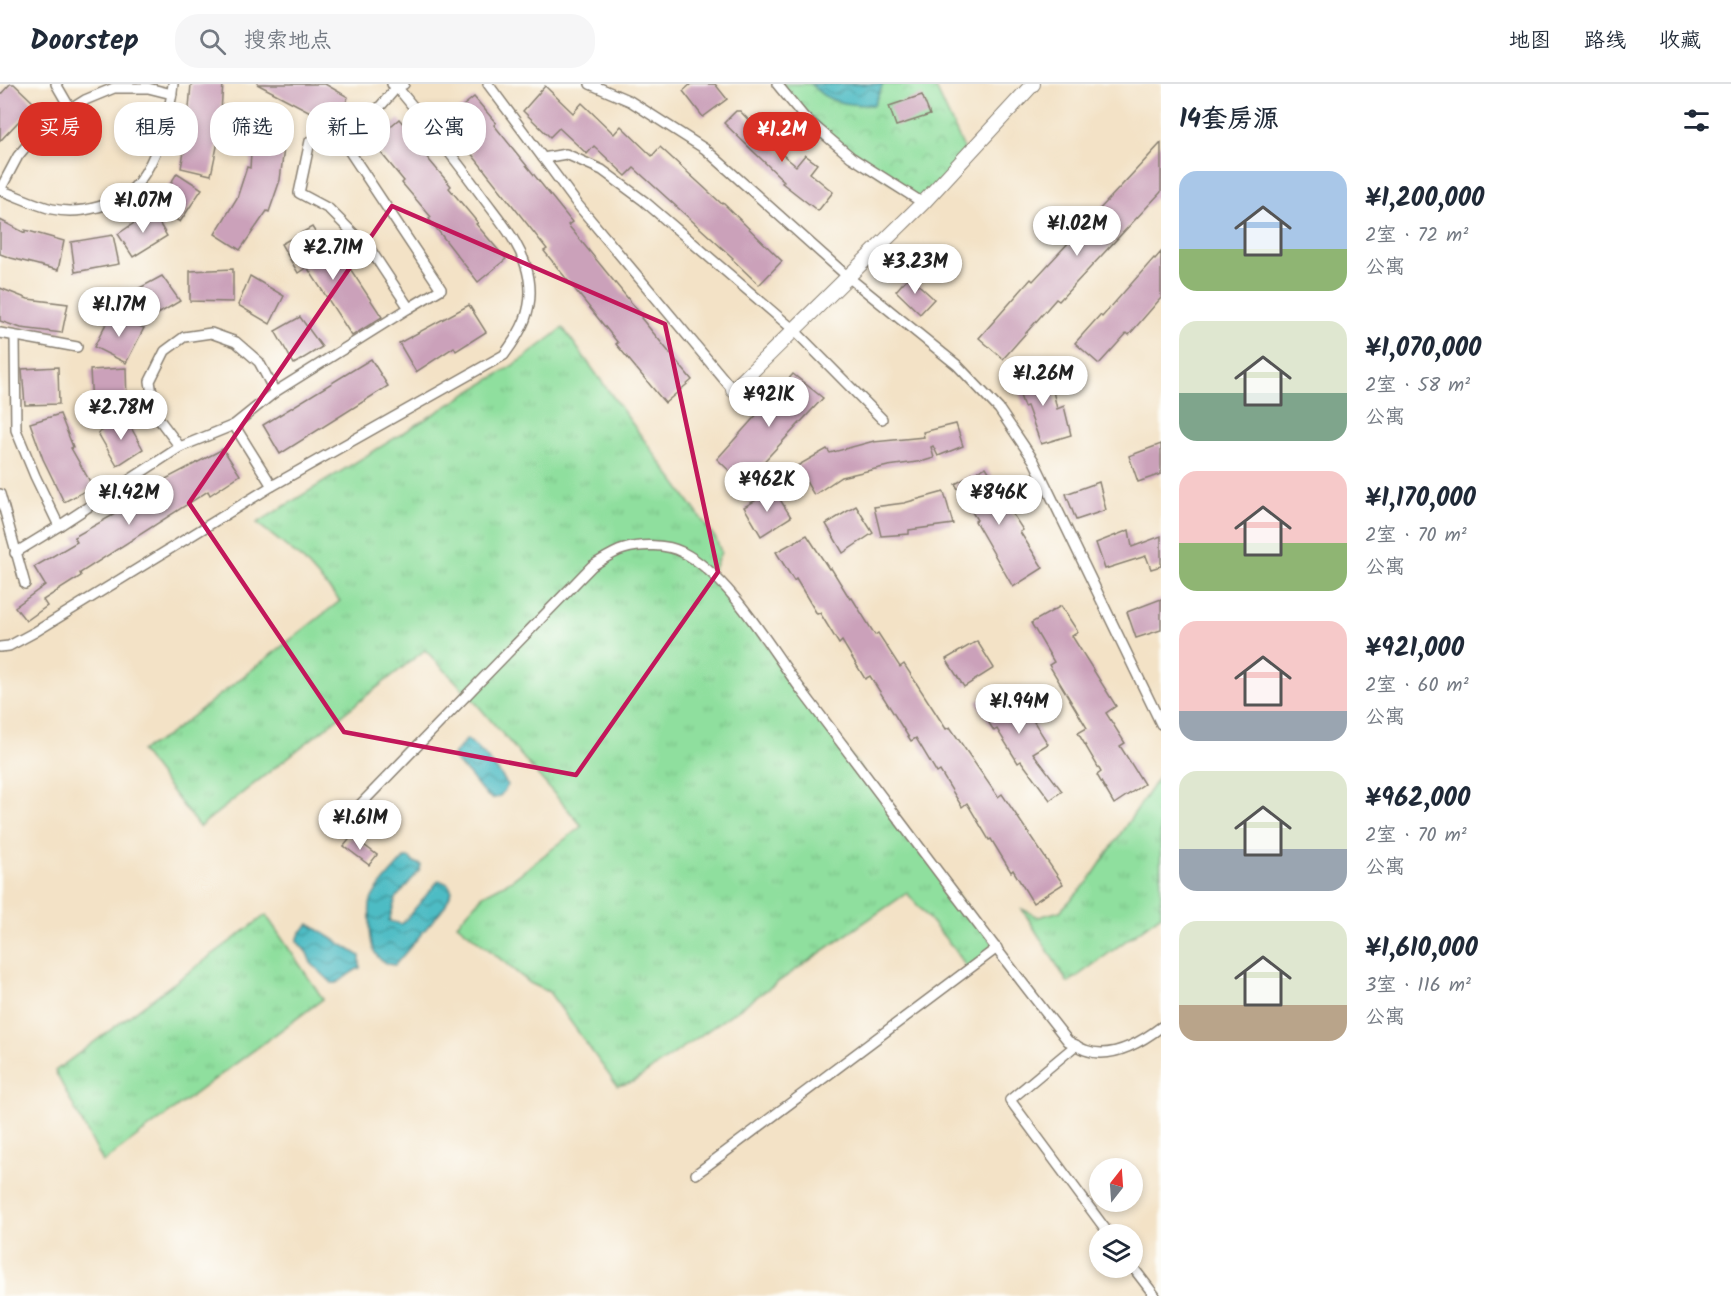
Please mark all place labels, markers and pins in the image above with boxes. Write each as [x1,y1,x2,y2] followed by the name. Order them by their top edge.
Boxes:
[740,112,824,163] pin: ¥1.2M
[94,183,192,234] pin: ¥1.07M
[1028,206,1126,257] pin: ¥1.02M
[284,230,382,281] pin: ¥2.71M
[866,244,964,295] pin: ¥3.23M
[70,287,168,338] pin: ¥1.17M
[994,356,1092,407] pin: ¥1.26M
[727,377,811,428] pin: ¥921K
[72,390,170,441] pin: ¥2.78M
[725,462,809,513] pin: ¥962K
[80,475,178,526] pin: ¥1.42M
[957,475,1041,526] pin: ¥846K
[970,684,1068,735] pin: ¥1.94M
[311,800,409,851] pin: ¥1.61M

